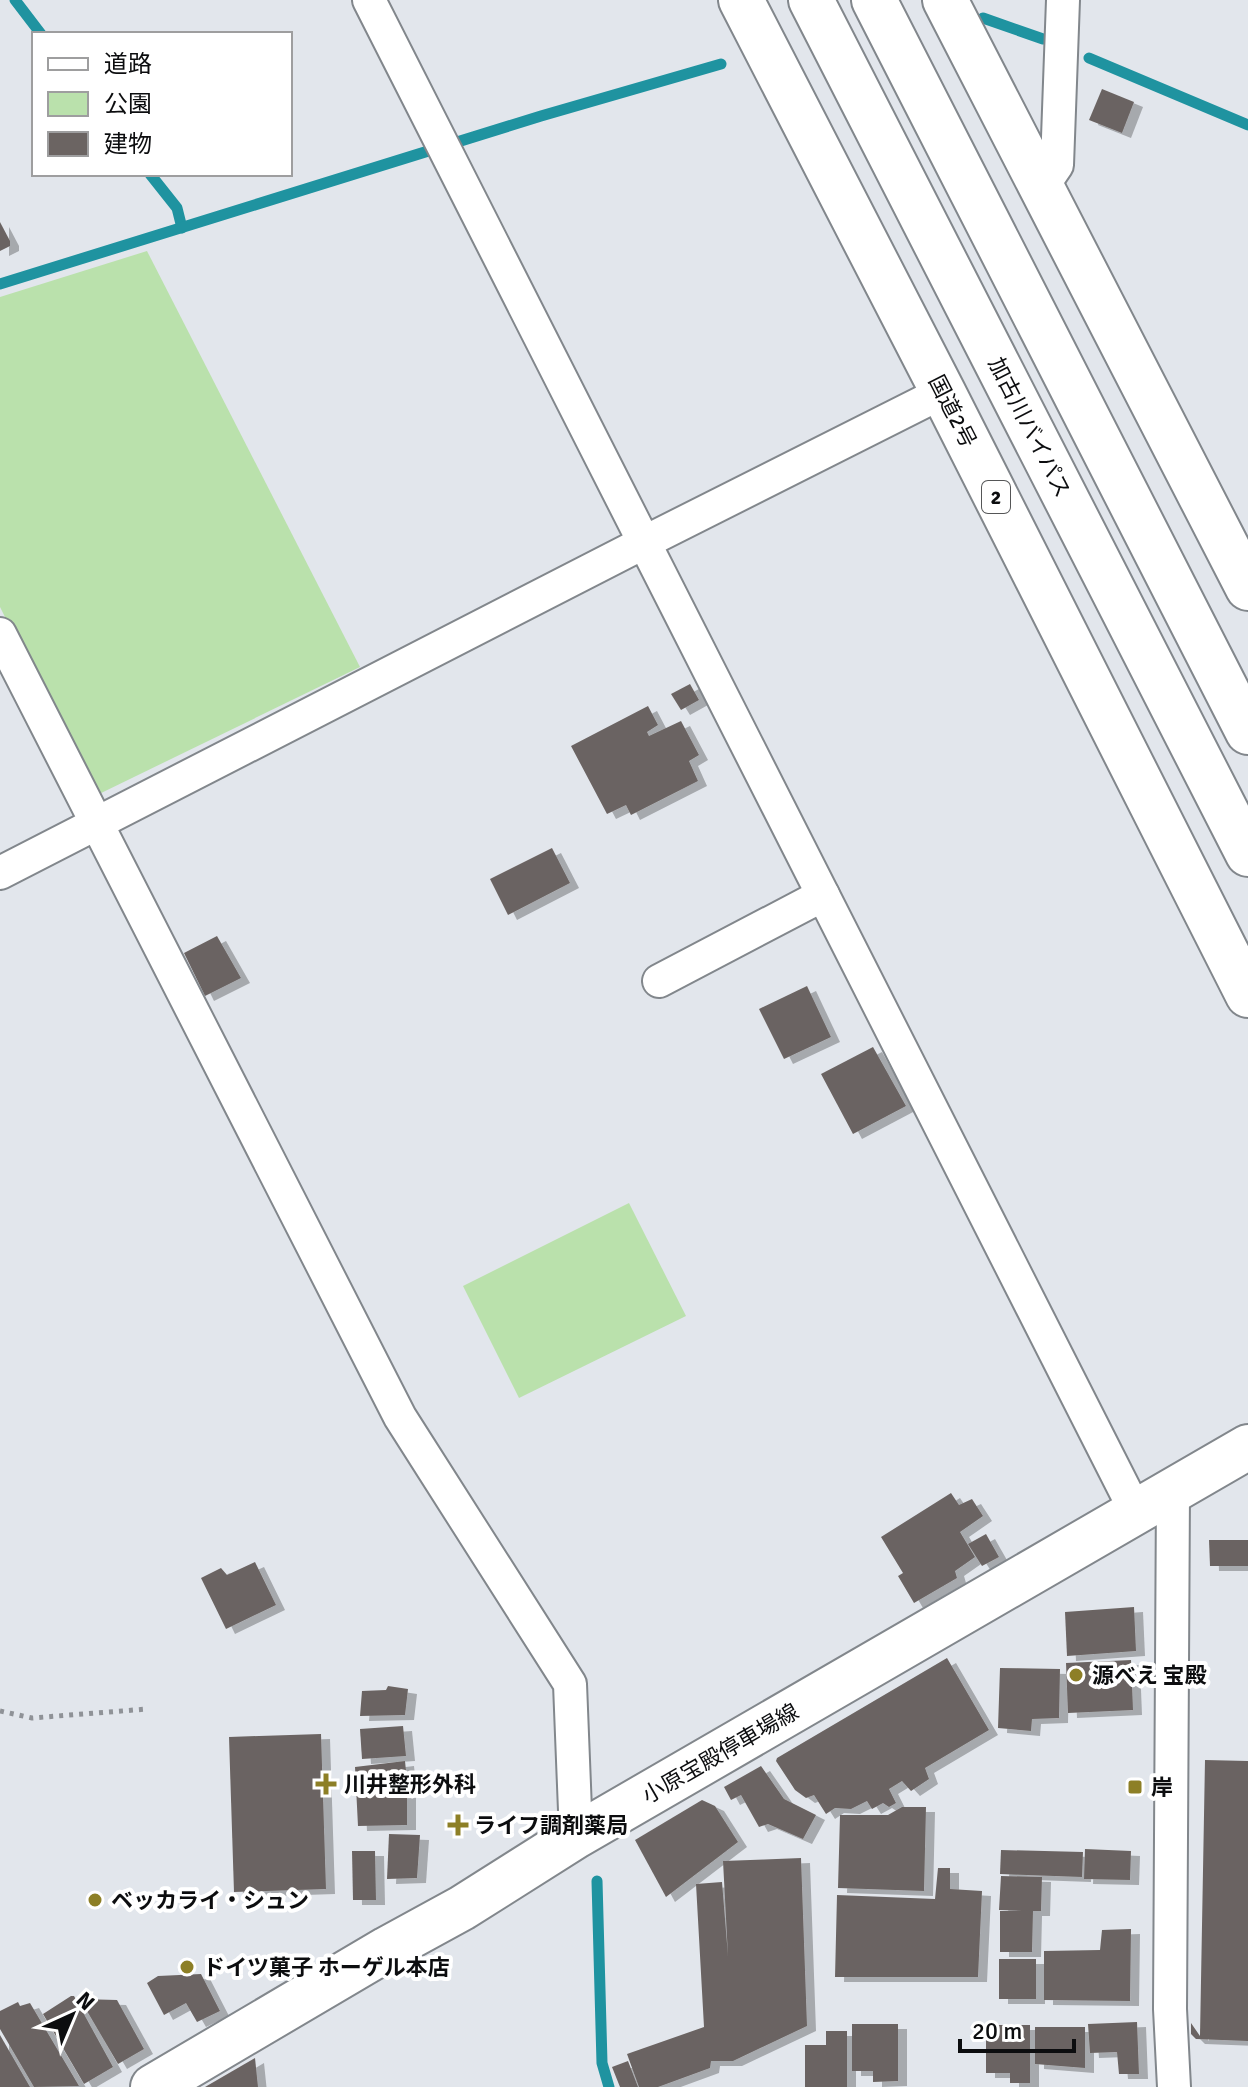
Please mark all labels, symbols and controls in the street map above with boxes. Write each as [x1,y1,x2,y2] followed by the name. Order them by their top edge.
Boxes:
[32,32,292,176] legend
[104,49,152,79] text: 道路
[104,89,152,119] text: 公園
[104,129,152,159] text: 建物
[983,353,1076,502] street label: 加古川バイパス
[923,370,982,452] street label: 国道2号
[982,481,1010,513] road number: 2
[1092,1662,1207,1689] place label: 源べえ 宝殿
[1067,1666,1085,1684] marker: 源べえ 宝殿
[637,1698,803,1809] street label: 小原宝殿停車場線
[344,1771,476,1798] place label: 川井整形外科
[315,1773,337,1795] marker: 川井整形外科
[1151,1774,1173,1801] place label: 岸
[1126,1778,1144,1796] marker: 岸
[474,1812,628,1839] place label: ライフ調剤薬局
[449,1816,467,1834] marker: ライフ調剤薬局
[111,1887,309,1914] place label: ベッカライ・シュン
[86,1891,104,1909] marker: ベッカライ・シュン
[203,1954,450,1981] place label: ドイツ菓子 ホーゲル本店
[178,1958,196,1976] marker: ドイツ菓子 ホーゲル本店
[32,1975,112,2055] north arrow
[71,1986,100,2016] text: N
[960,2003,1074,2053] scale bar
[972,2016,1022,2046] text: 20 m

